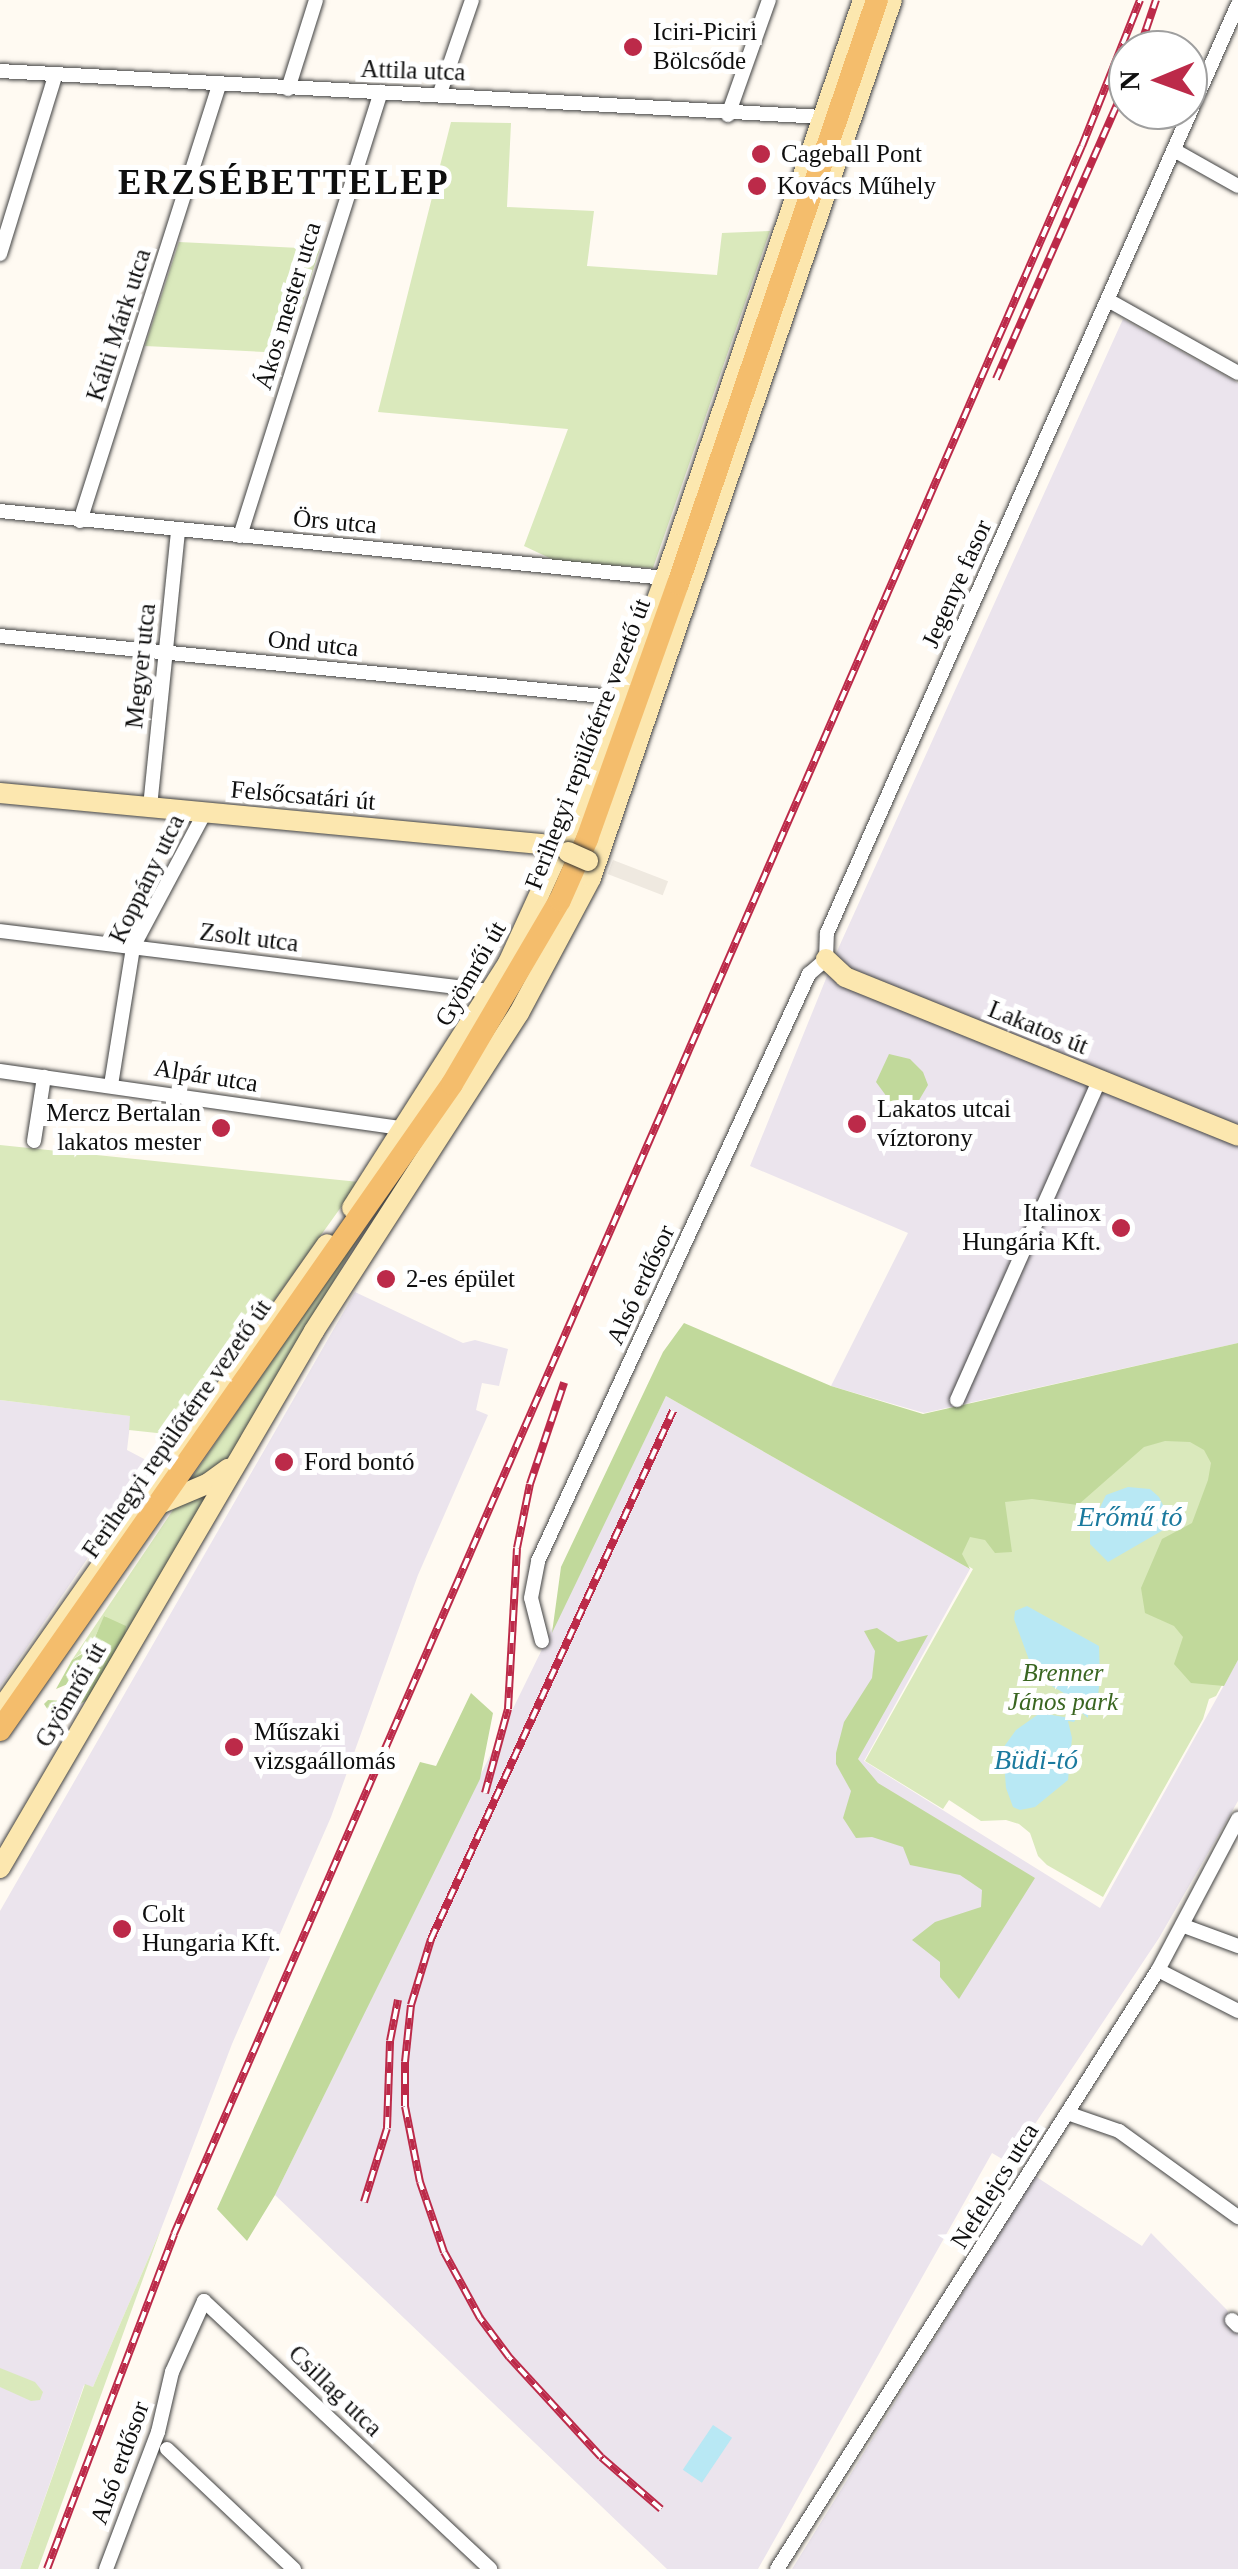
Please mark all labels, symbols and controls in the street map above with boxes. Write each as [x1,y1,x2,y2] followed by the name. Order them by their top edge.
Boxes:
[653,18,757,77] place label: Iciri-Piciri Bölcsőde
[1108,30,1208,130] north arrow
[622,36,644,58] marker: Iciri-Piciri Bölcsőde
[360,54,466,88] street label: Attila utca
[1114,70,1145,91] text: N
[781,139,922,169] place label: Cageball Pont
[750,143,772,165] marker: Cageball Pont
[118,162,450,204] district label: ERZSÉBETTELEP
[777,171,936,201] place label: Kovács Műhely
[746,175,768,197] marker: Kovács Műhely
[248,219,328,393] street label: Ákos mester utca
[80,245,158,405] street label: Kálti Márk utca
[292,503,378,541] street label: Örs utca
[915,515,999,653] street label: Jegenye fasor
[519,594,657,894] street label: Ferihegyi repülőtérre vezető út
[120,602,162,730] street label: Megyer utca
[266,624,360,664] street label: Ond utca
[229,775,377,817] street label: Felsőcsatári út
[103,810,191,948] street label: Koppány utca
[429,916,513,1032] street label: Gyömrői út
[198,917,300,959] street label: Zsolt utca
[984,994,1092,1062] street label: Lakatos út
[152,1053,260,1099] street label: Alpár utca
[877,1095,1011,1154] place label: Lakatos utcai víztorony
[46,1099,201,1158] place label: Mercz Bertalan lakatos mester
[846,1113,868,1135] marker: Lakatos utcai víztorony
[210,1117,232,1139] marker: Mercz Bertalan lakatos mester
[962,1199,1101,1258] place label: Italinox Hungária Kft.
[1110,1217,1132,1239] marker: Italinox Hungária Kft.
[600,1220,682,1350] street label: Alsó erdősor
[406,1264,515,1294] place label: 2-es épület
[375,1268,397,1290] marker: 2-es épület
[76,1294,278,1564] street label: Ferihegyi repülőtérre vezető út
[304,1447,414,1477] place label: Ford bontó
[273,1451,295,1473] marker: Ford bontó
[1078,1500,1182,1534] water label: Erőmű tó
[29,1637,113,1753] street label: Gyömrői út
[1008,1659,1118,1718] park label: Brenner János park
[254,1718,396,1777] place label: Műszaki vizsgaállomás
[223,1736,245,1758] marker: Műszaki vizsgaállomás
[994,1743,1078,1777] water label: Büdi-tó
[142,1900,281,1959] place label: Colt Hungaria Kft.
[111,1918,133,1940] marker: Colt Hungaria Kft.
[945,2118,1045,2254] street label: Nefelejcs utca
[282,2339,388,2443] street label: Csillag utca
[84,2398,156,2528] street label: Alsó erdősor

